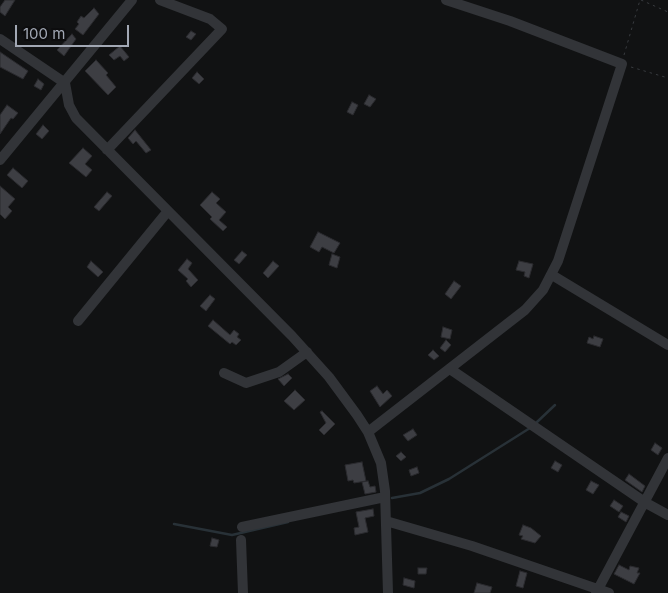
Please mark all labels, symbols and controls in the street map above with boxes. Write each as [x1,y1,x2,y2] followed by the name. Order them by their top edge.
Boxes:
[18,15,131,47] scale bar
[23,24,65,43] text: 100 m

